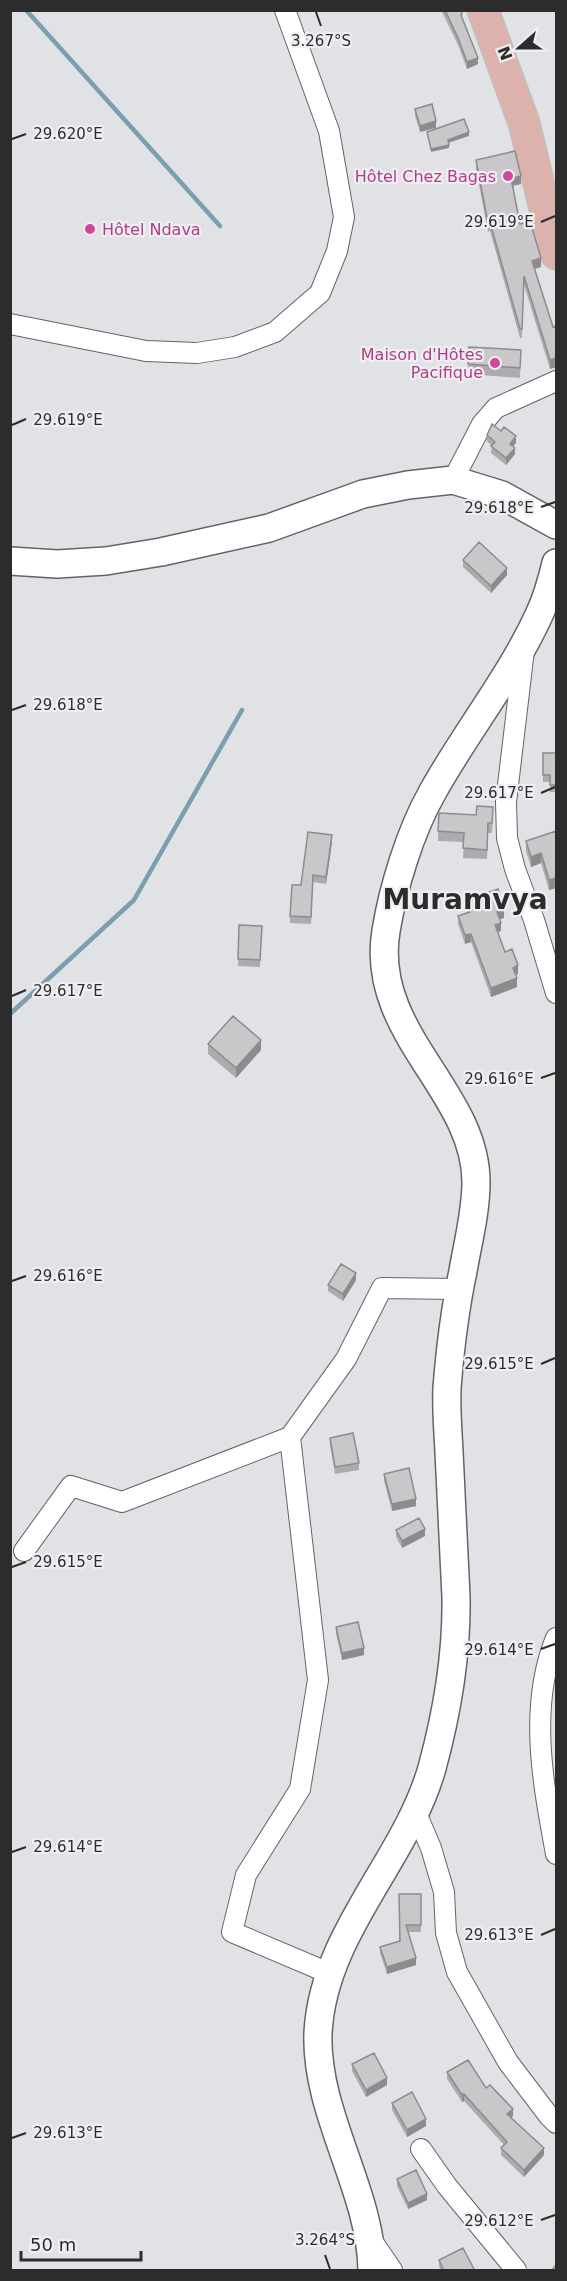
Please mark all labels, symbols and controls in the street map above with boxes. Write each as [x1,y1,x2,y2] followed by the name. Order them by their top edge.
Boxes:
[489,18,549,78] north arrow
[291,32,351,50] text: 3.267°S
[494,44,517,63] text: N
[33,125,103,143] text: 29.620°E
[355,167,496,186] place label: Hôtel Chez Bagas
[501,169,515,183] marker: Hôtel Chez Bagas
[464,213,534,231] text: 29.619°E
[102,220,201,239] place label: Hôtel Ndava
[83,222,97,236] marker: Hôtel Ndava
[361,345,483,382] place label: Maison d'Hôtes Pacifique
[488,356,502,370] marker: Maison d'Hôtes Pacifique
[33,411,103,429] text: 29.619°E
[464,499,534,517] text: 29.618°E
[33,696,103,714] text: 29.618°E
[464,784,534,802] text: 29.617°E
[382,883,548,916] district label: Muramvya
[33,982,103,1000] text: 29.617°E
[464,1070,534,1088] text: 29.616°E
[33,1267,103,1285] text: 29.616°E
[464,1355,534,1373] text: 29.615°E
[33,1553,103,1571] text: 29.615°E
[464,1641,534,1659] text: 29.614°E
[33,1838,103,1856] text: 29.614°E
[464,1926,534,1944] text: 29.613°E
[33,2124,103,2142] text: 29.613°E
[464,2212,534,2230] text: 29.612°E
[21,2224,141,2262] scale bar
[295,2231,355,2249] text: 3.264°S
[30,2234,76,2255] text: 50 m

